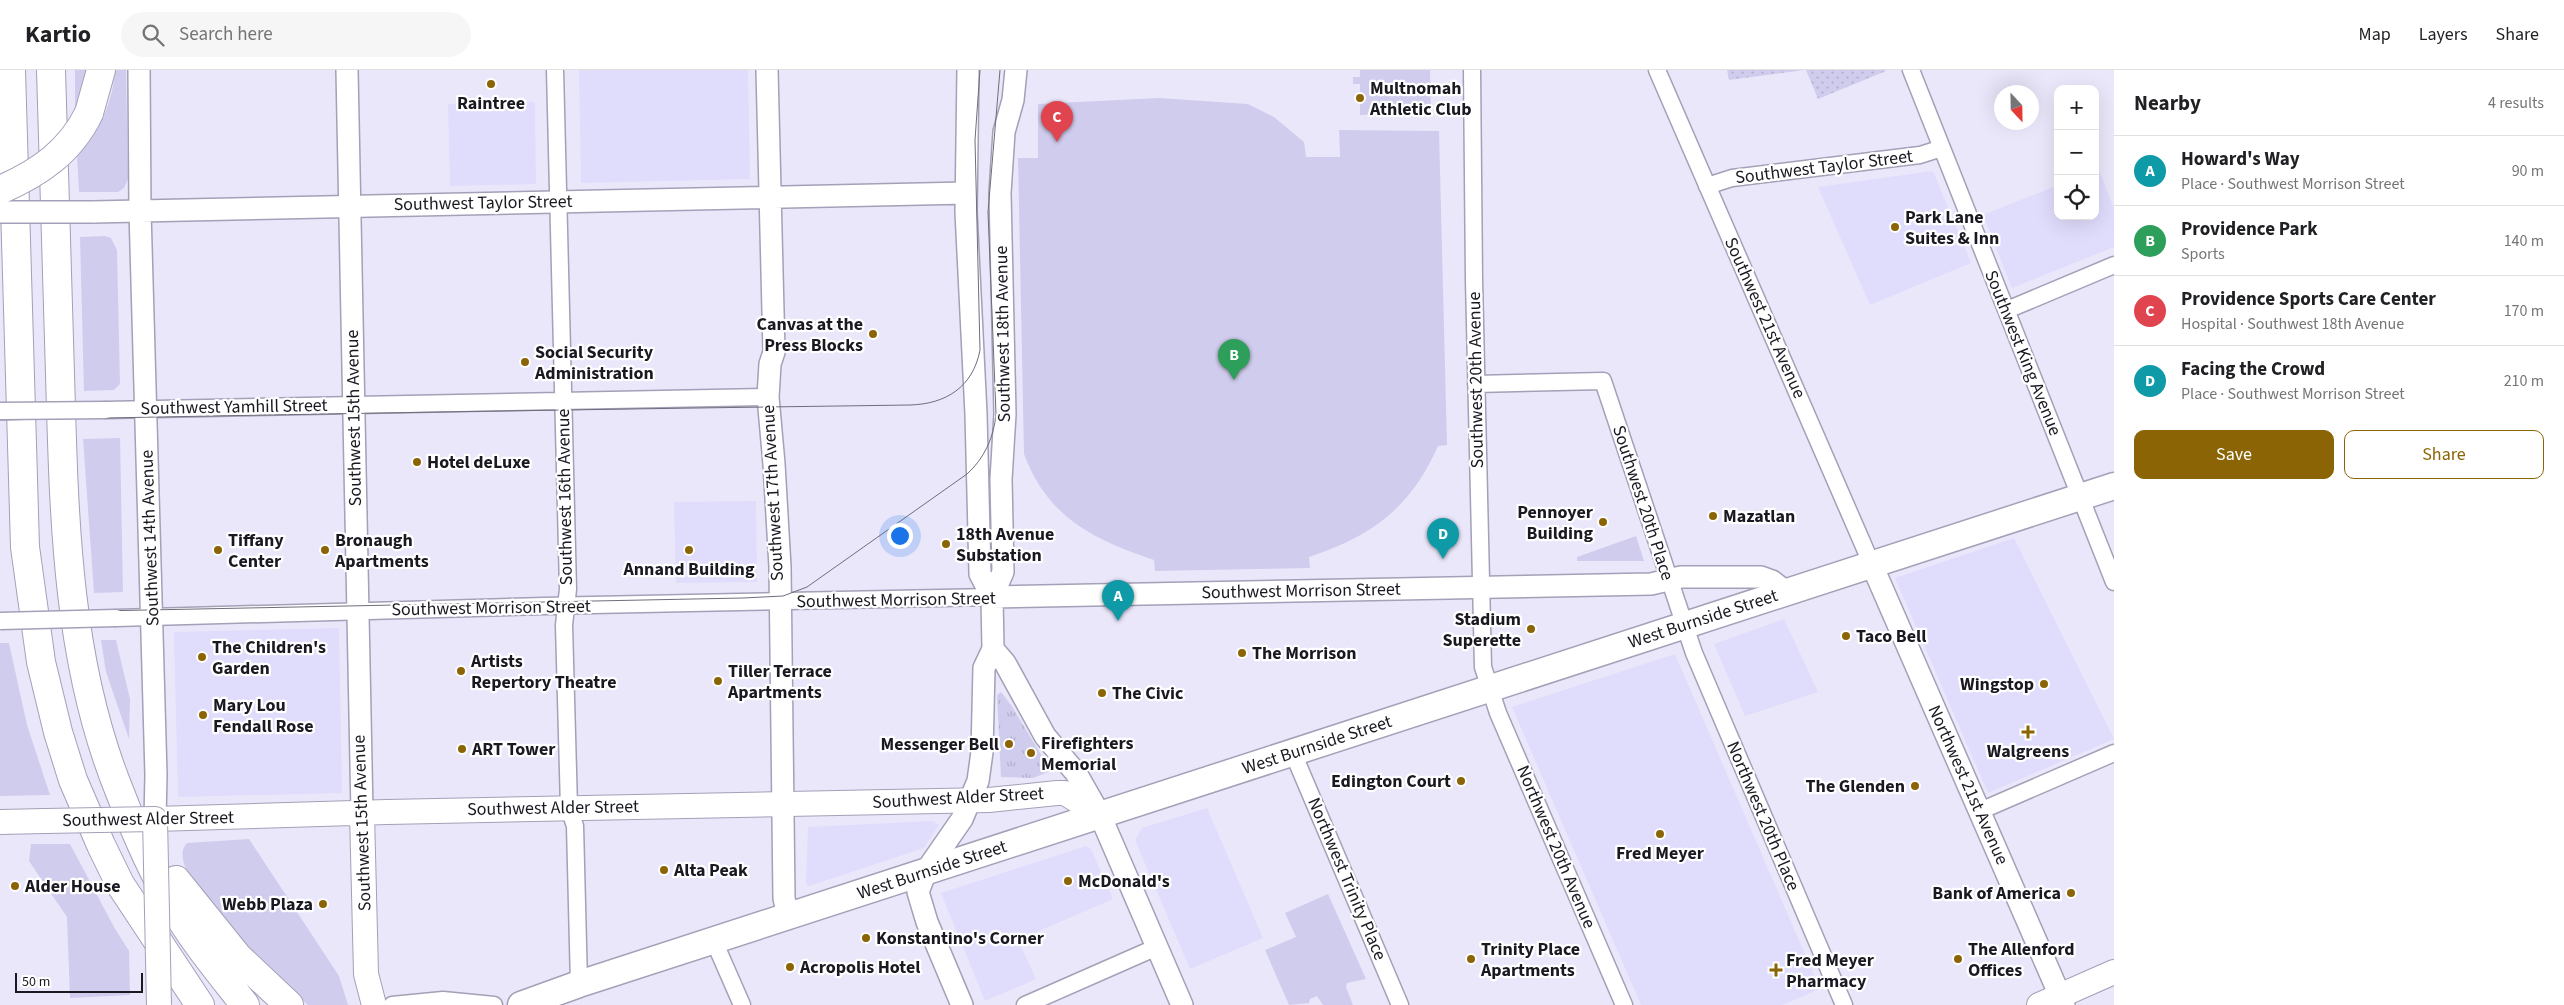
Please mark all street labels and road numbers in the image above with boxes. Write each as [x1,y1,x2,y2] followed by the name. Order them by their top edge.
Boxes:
[1734,144,1914,190] street label: Southwest Taylor Street
[393,189,573,217] street label: Southwest Taylor Street
[1718,233,1812,403] street label: Southwest 21st Avenue
[989,245,1017,422] street label: Southwest 18th Avenue
[1978,266,2068,440] street label: Southwest King Avenue
[1462,291,1490,468] street label: Southwest 20th Avenue
[340,329,368,506] street label: Southwest 15th Avenue
[140,393,328,421] street label: Southwest Yamhill Street
[756,404,790,582] street label: Southwest 17th Avenue
[551,408,579,585] street label: Southwest 16th Avenue
[1606,422,1680,584] street label: Southwest 20th Place
[134,449,166,627] street label: Southwest 14th Avenue
[1201,577,1401,605] street label: Southwest Morrison Street
[1625,583,1781,655] street label: West Burnside Street
[796,586,996,614] street label: Southwest Morrison Street
[391,594,591,622] street label: Southwest Morrison Street
[1922,701,2015,869] street label: Northwest 21st Avenue
[1239,709,1395,781] street label: West Burnside Street
[346,734,378,912] street label: Southwest 15th Avenue
[1720,737,1806,895] street label: Northwest 20th Place
[1510,762,1602,933] street label: Northwest 20th Avenue
[871,781,1045,815] street label: Southwest Alder Street
[467,794,639,822] street label: Southwest Alder Street
[1301,794,1393,964] street label: Northwest Trinity Place
[62,805,234,833] street label: Southwest Alder Street
[854,834,1010,906] street label: West Burnside Street

